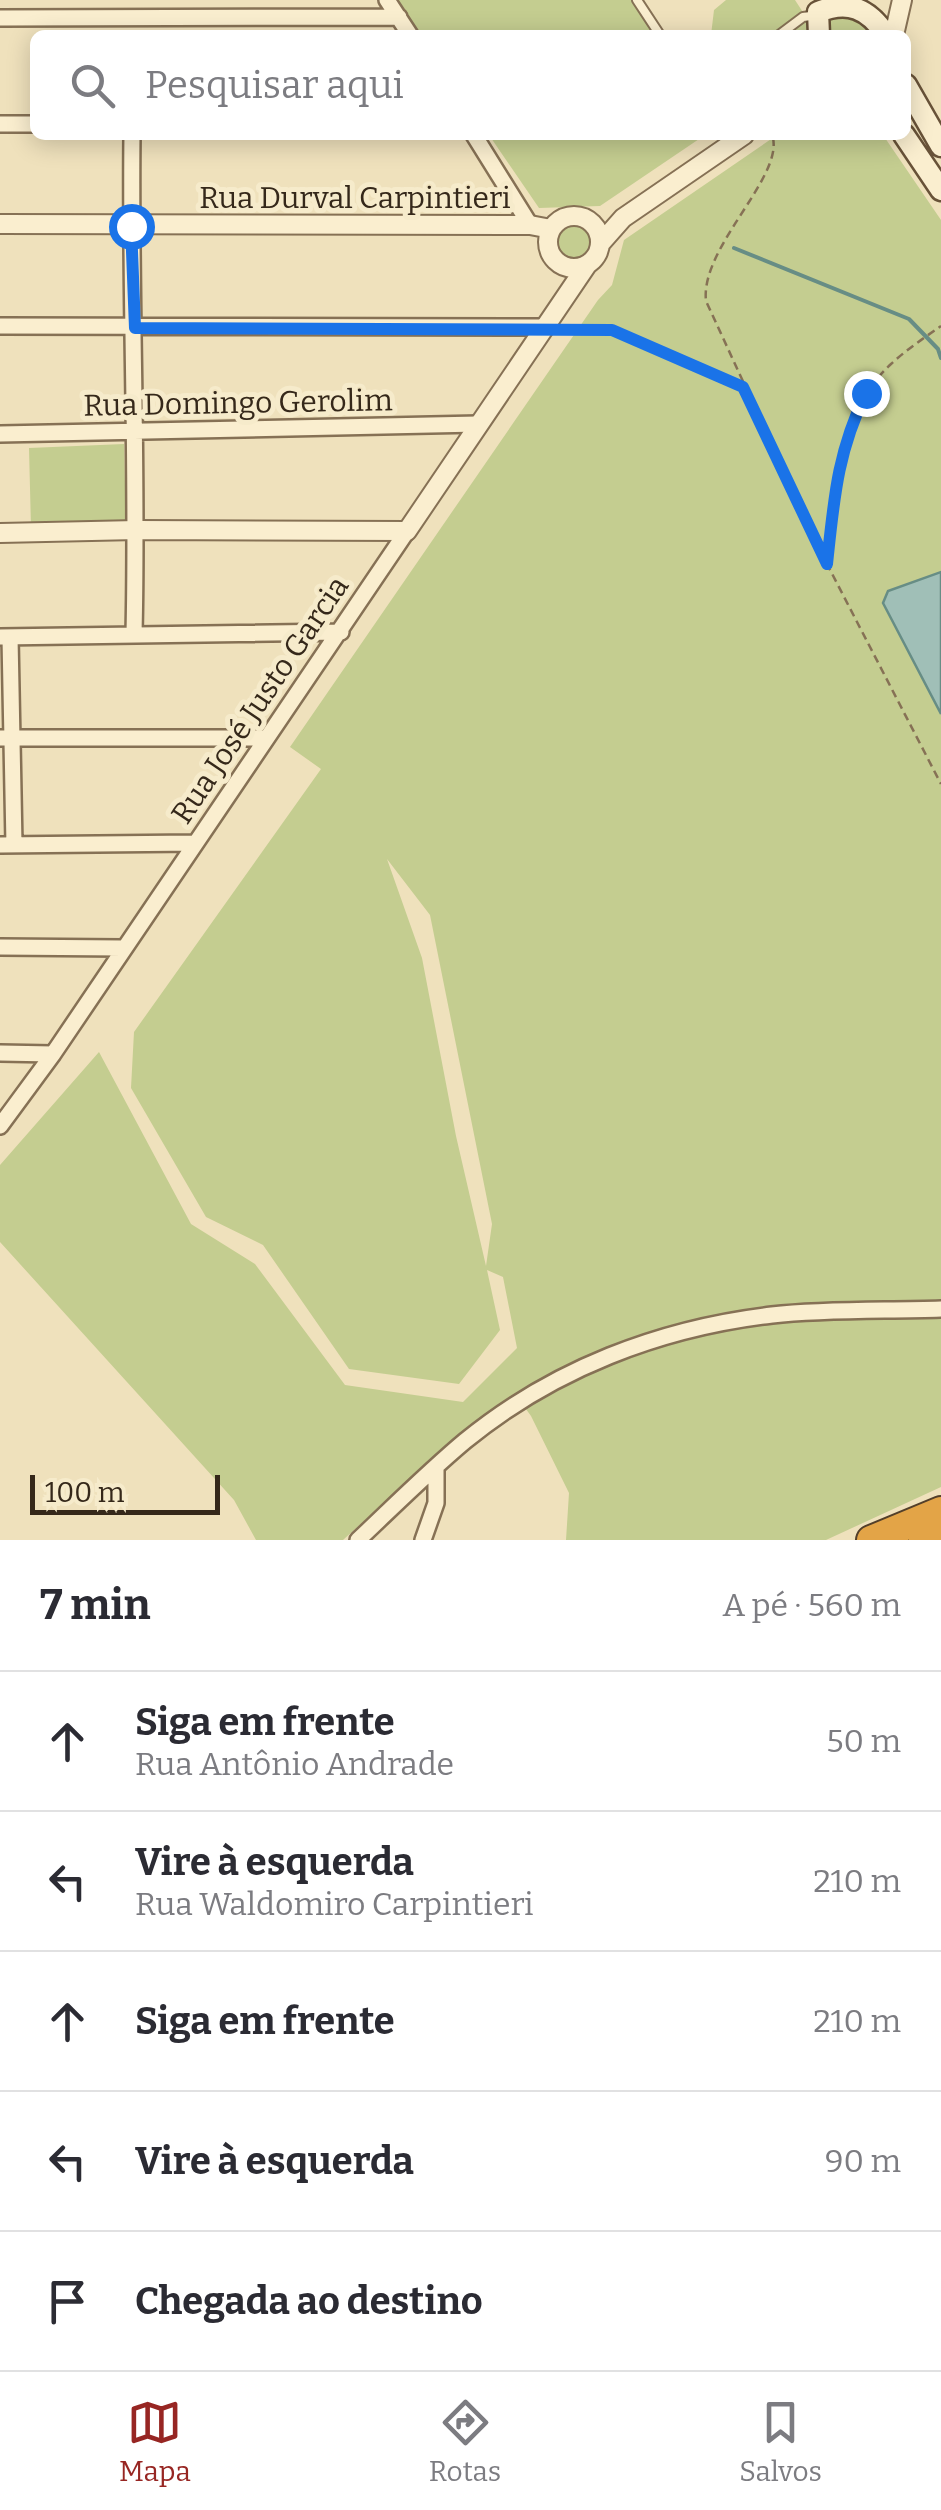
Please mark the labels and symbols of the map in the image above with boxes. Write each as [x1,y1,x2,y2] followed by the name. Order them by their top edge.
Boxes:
[199,180,511,216] street label: Rua Durval Carpintieri
[109,204,155,250] route start
[844,371,890,417] route end
[83,382,393,424] street label: Rua Domingo Gerolim
[164,569,356,831] street label: Rua José Justo Garcia
[30,1470,220,1514] scale bar

